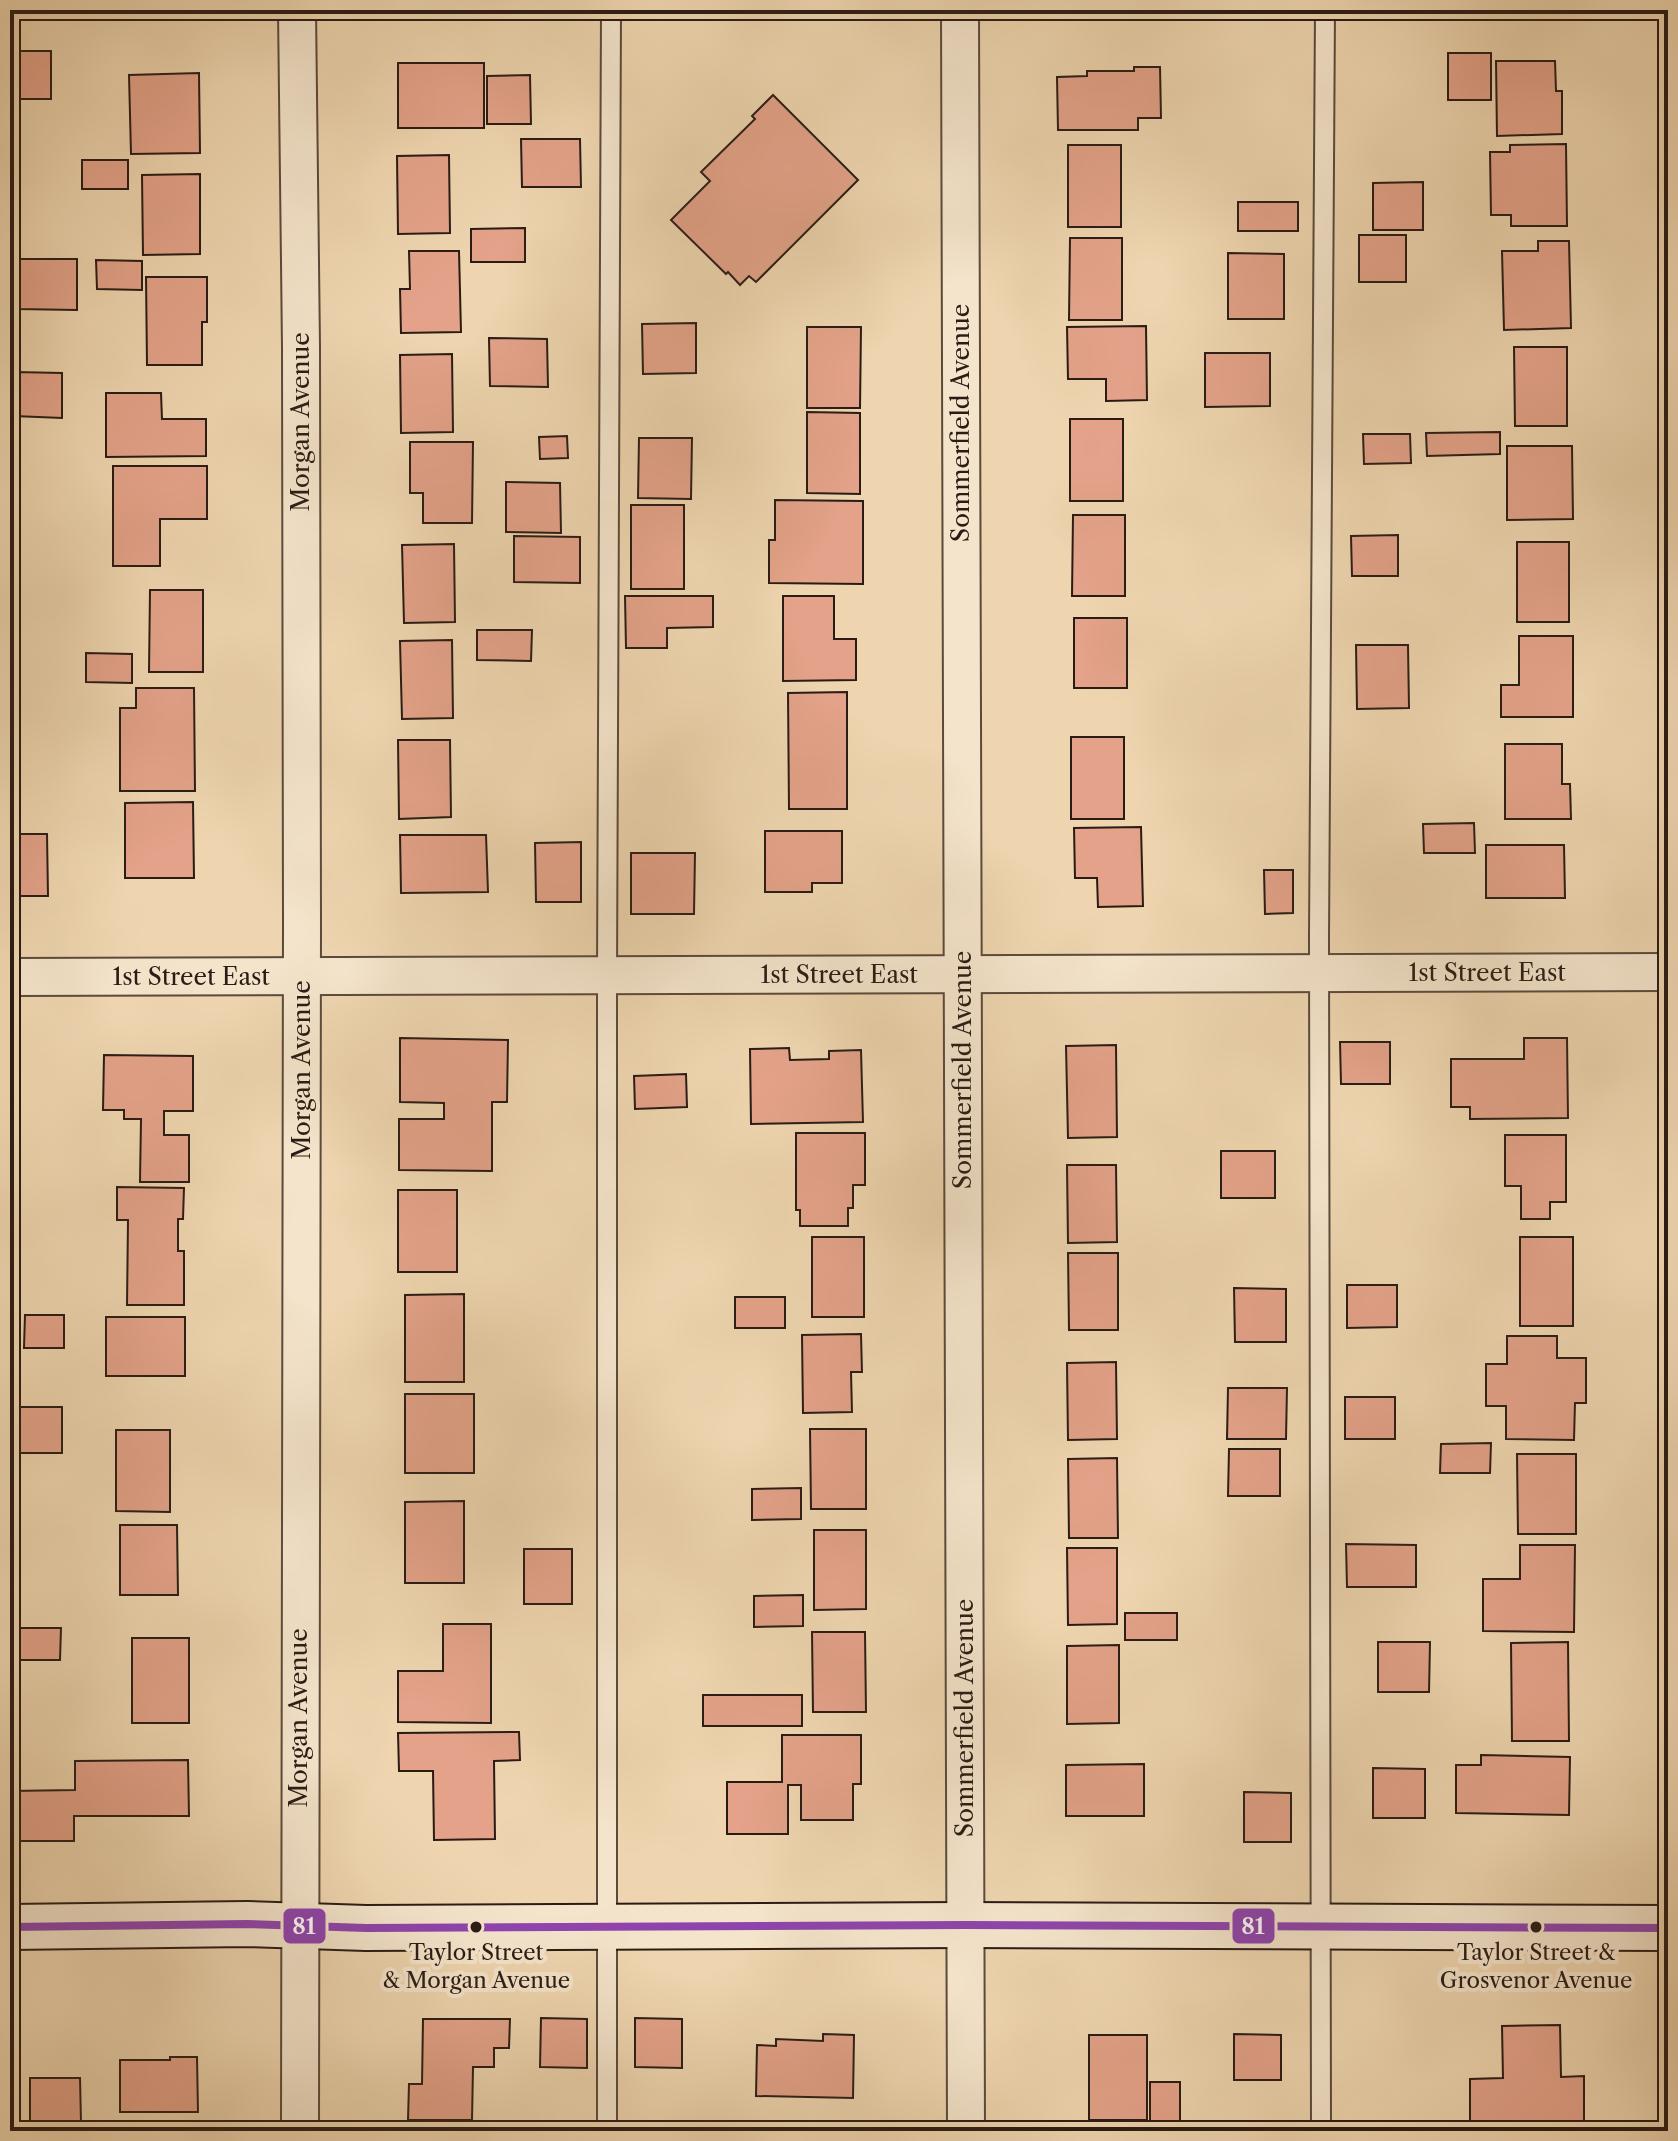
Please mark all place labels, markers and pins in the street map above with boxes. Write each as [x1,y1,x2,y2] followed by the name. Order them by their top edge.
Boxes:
[468,1919,484,1935] marker: Taylor Street & Morgan Avenue
[1528,1919,1544,1935] marker: Taylor Street & Grosvenor Avenue
[382,1939,570,1994] place label: Taylor Street & Morgan Avenue
[1440,1939,1632,1994] place label: Taylor Street & Grosvenor Avenue

